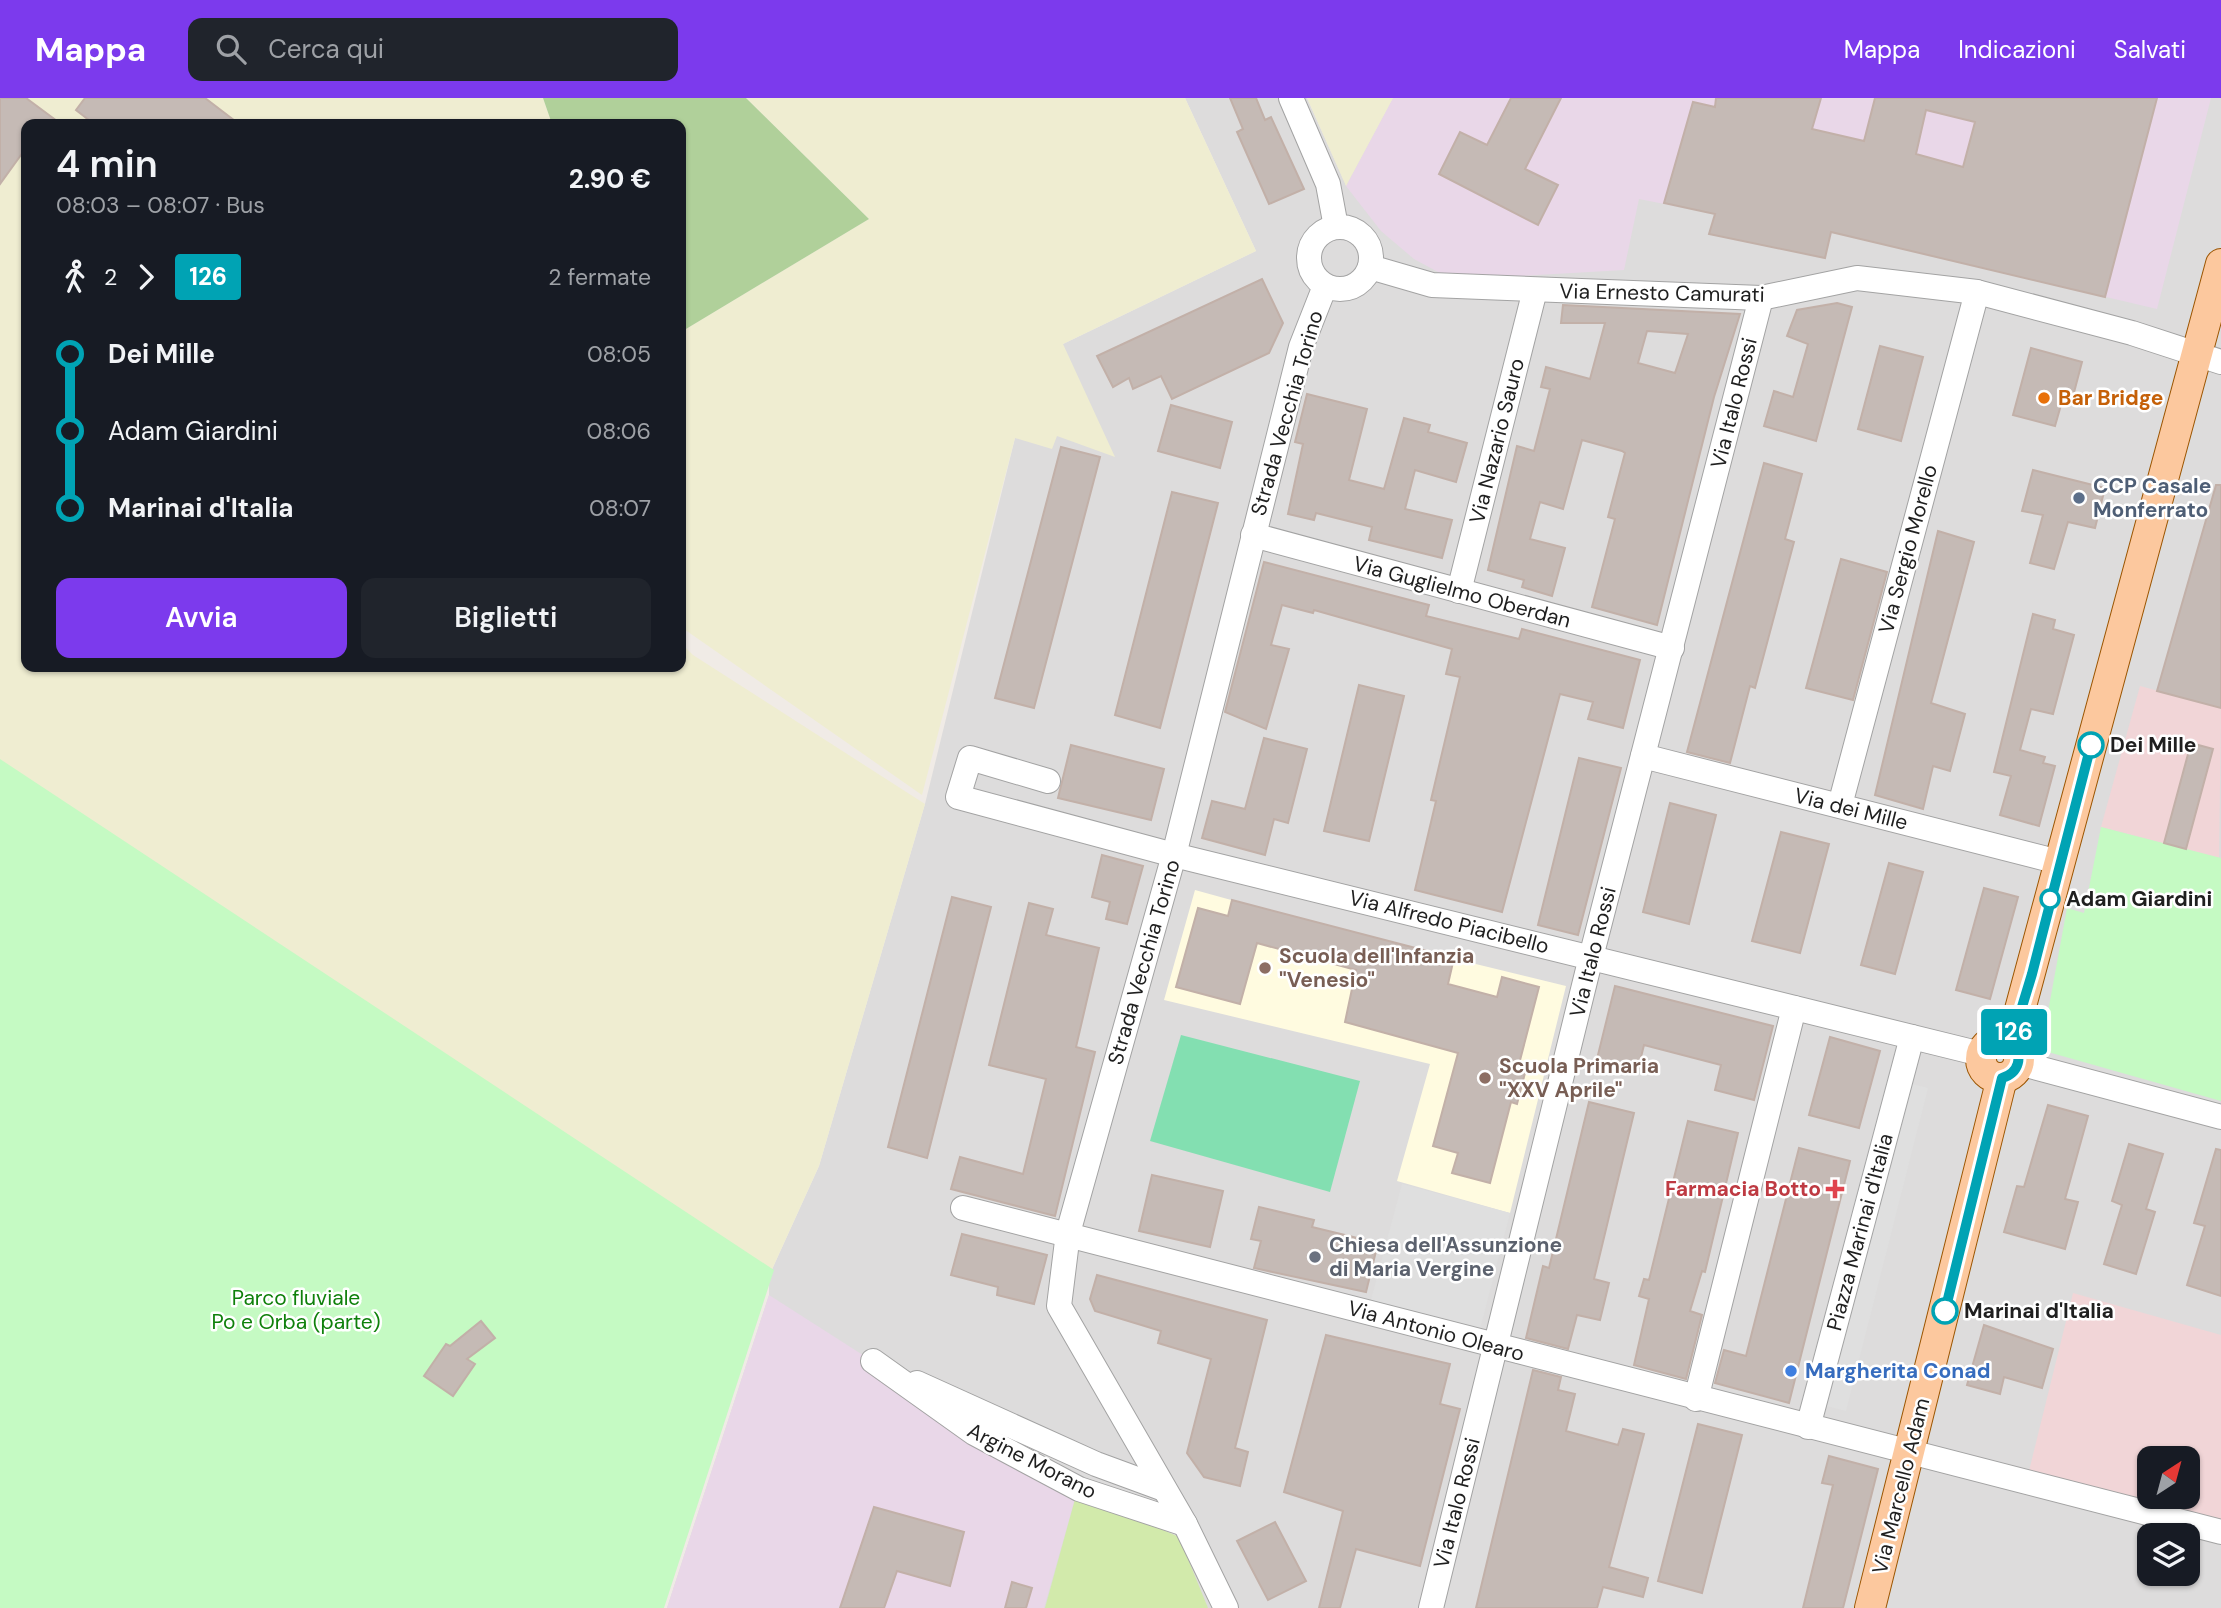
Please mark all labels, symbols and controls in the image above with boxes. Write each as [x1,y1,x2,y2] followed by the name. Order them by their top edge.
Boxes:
[188,18,678,81] search box
[35,28,146,71] text: Mappa
[212,30,250,68] icon: search
[268,32,384,66] text: Cerca qui
[1844,34,1920,65] text: Mappa
[1958,34,2076,65] text: Indicazioni
[2114,34,2186,65] text: Salvati
[56,139,158,189] text: 4 min
[569,162,651,196] text: 2.90 €
[56,190,265,220] text: 08:03 – 08:07 · Bus
[56,258,94,296] icon: walk
[127,258,165,296] icon: forward
[189,261,227,292] text: 126
[104,262,117,292] text: 2
[548,262,651,292] text: 2 fermate
[1559,277,1765,309] street label: Via Ernesto Camurati
[1244,307,1330,519] street label: Strada Vecchia Torino
[1704,335,1764,471] street label: Via Italo Rossi
[108,337,215,371] text: Dei Mille
[587,339,651,369] text: 08:05
[1463,355,1531,527] street label: Via Nazario Sauro
[2058,384,2163,412] place label: Bar Bridge
[2036,390,2052,406] marker: Bar Bridge
[108,414,278,448] text: Adam Giardini
[586,416,651,446] text: 08:06
[1872,461,1944,637] street label: Via Sergio Morello
[2093,472,2211,524] place label: CCP Casale Monferrato
[2071,490,2087,506] marker: CCP Casale Monferrato
[108,491,294,525] text: Marinai d'Italia
[589,493,651,523] text: 08:07
[1350,549,1574,635] street label: Via Guglielmo Oberdan
[56,578,347,658] button: Avvia
[361,578,651,658] button: Biglietti
[2110,731,2196,759] place label: Dei Mille
[2078,732,2104,758] marker: Dei Mille
[1791,781,1911,837] street label: Via dei Mille
[1101,856,1187,1068] street label: Strada Vecchia Torino
[1346,884,1552,960] street label: Via Alfredo Piacibello
[1563,884,1623,1020] street label: Via Italo Rossi
[2066,885,2212,913] place label: Adam Giardini
[2040,889,2060,909] marker: Adam Giardini
[1279,942,1474,994] place label: Scuola dell'Infanzia "Venesio"
[1257,960,1273,976] marker: Scuola dell'Infanzia "Venesio"
[1974,1009,2054,1055] line badge: 126
[1995,1016,2033,1047] text: 126
[1499,1052,1659,1104] place label: Scuola Primaria "XXV Aprile"
[1477,1070,1493,1086] marker: Scuola Primaria "XXV Aprile"
[1820,1130,1900,1334] street label: Piazza Marinai d'Italia
[1665,1175,1821,1203] place label: Farmacia Botto
[1827,1181,1843,1197] marker: Farmacia Botto
[1329,1231,1562,1283] place label: Chiesa dell'Assunzione di Maria Vergine
[1307,1249,1323,1265] marker: Chiesa dell'Assunzione di Maria Vergine
[211,1284,381,1336] park label: Parco fluviale Po e Orba (parte)
[1345,1294,1527,1368] street label: Via Antonio Olearo
[1964,1297,2114,1325] place label: Marinai d'Italia
[1932,1298,1958,1324] marker: Marinai d'Italia
[1805,1357,1990,1385] place label: Margherita Conad
[1783,1363,1799,1379] marker: Margherita Conad
[1866,1395,1936,1577] street label: Via Marcello Adam
[963,1416,1101,1506] street label: Argine Morano
[1427,1435,1487,1571] street label: Via Italo Rossi
[2137,1446,2200,1508] north arrow
[2137,1446,2200,1586] map controls
[2137,1523,2200,1586] button: layers

